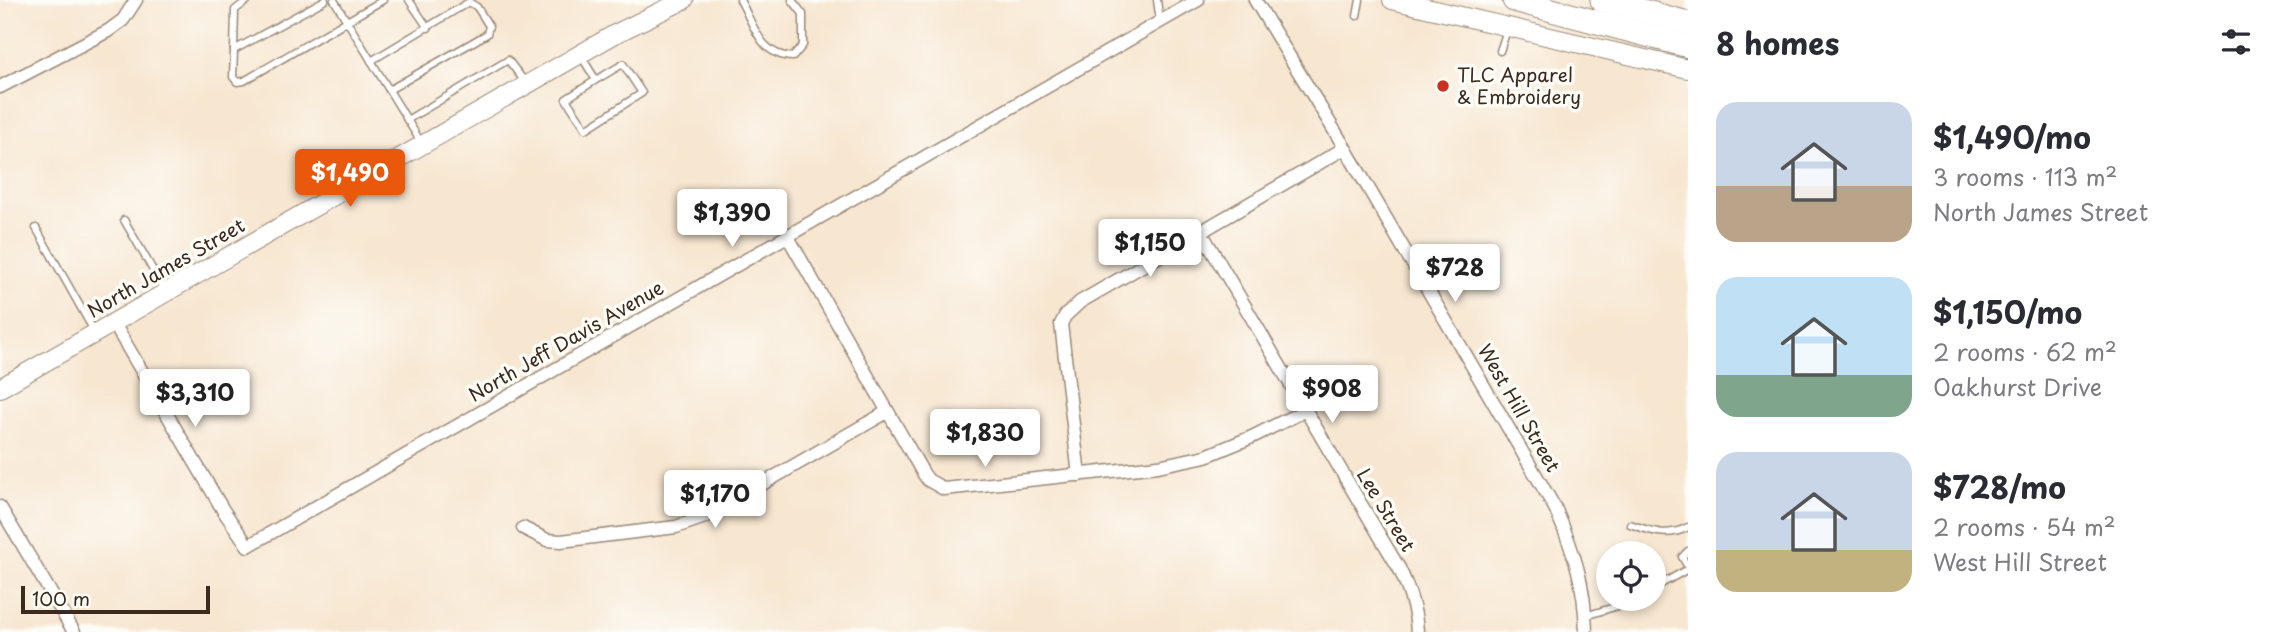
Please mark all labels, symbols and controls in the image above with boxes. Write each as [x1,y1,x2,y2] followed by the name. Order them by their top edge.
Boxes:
[1716,20,1839,65] text: 8 homes
[2217,23,2255,61] icon: filters
[1457,60,1581,110] place label: TLC Apparel & Embroidery
[1435,78,1451,94] marker: TLC Apparel & Embroidery
[1933,114,2091,159] text: $1,490/mo
[1772,130,1856,214] icon: home
[293,150,407,209] pin: $1,490
[311,154,389,189] text: $1,490
[1933,159,2117,194] text: 3 rooms · 113 m²
[675,190,789,249] pin: $1,390
[693,194,771,229] text: $1,390
[1933,194,2148,229] text: North James Street
[82,210,250,324] street label: North James Street
[1093,219,1207,279] pin: $1,150
[1114,224,1186,259] text: $1,150
[1414,244,1496,304] pin: $728
[1426,249,1484,284] text: $728
[463,273,668,408] street label: North Jeff Davis Avenue
[1933,289,2082,334] text: $1,150/mo
[1772,305,1856,389] icon: home
[1933,334,2117,369] text: 2 rooms · 62 m²
[1472,338,1568,477] street label: West Hill Street
[1291,366,1373,425] pin: $908
[1933,369,2102,404] text: Oakhurst Drive
[138,370,252,429] pin: $3,310
[1302,370,1362,405] text: $908
[156,374,234,409] text: $3,310
[928,410,1042,469] pin: $1,830
[946,414,1024,449] text: $1,830
[1351,462,1423,557] street label: Lee Street
[1933,464,2066,509] text: $728/mo
[658,470,772,530] pin: $1,170
[680,475,750,510] text: $1,170
[1772,480,1856,564] icon: home
[1933,509,2116,544] text: 2 rooms · 54 m²
[1596,541,1666,611] map controls
[1596,541,1666,611] button: locate
[1933,544,2107,579] text: West Hill Street
[21,583,210,615] scale bar
[32,584,90,612] text: 100 m

